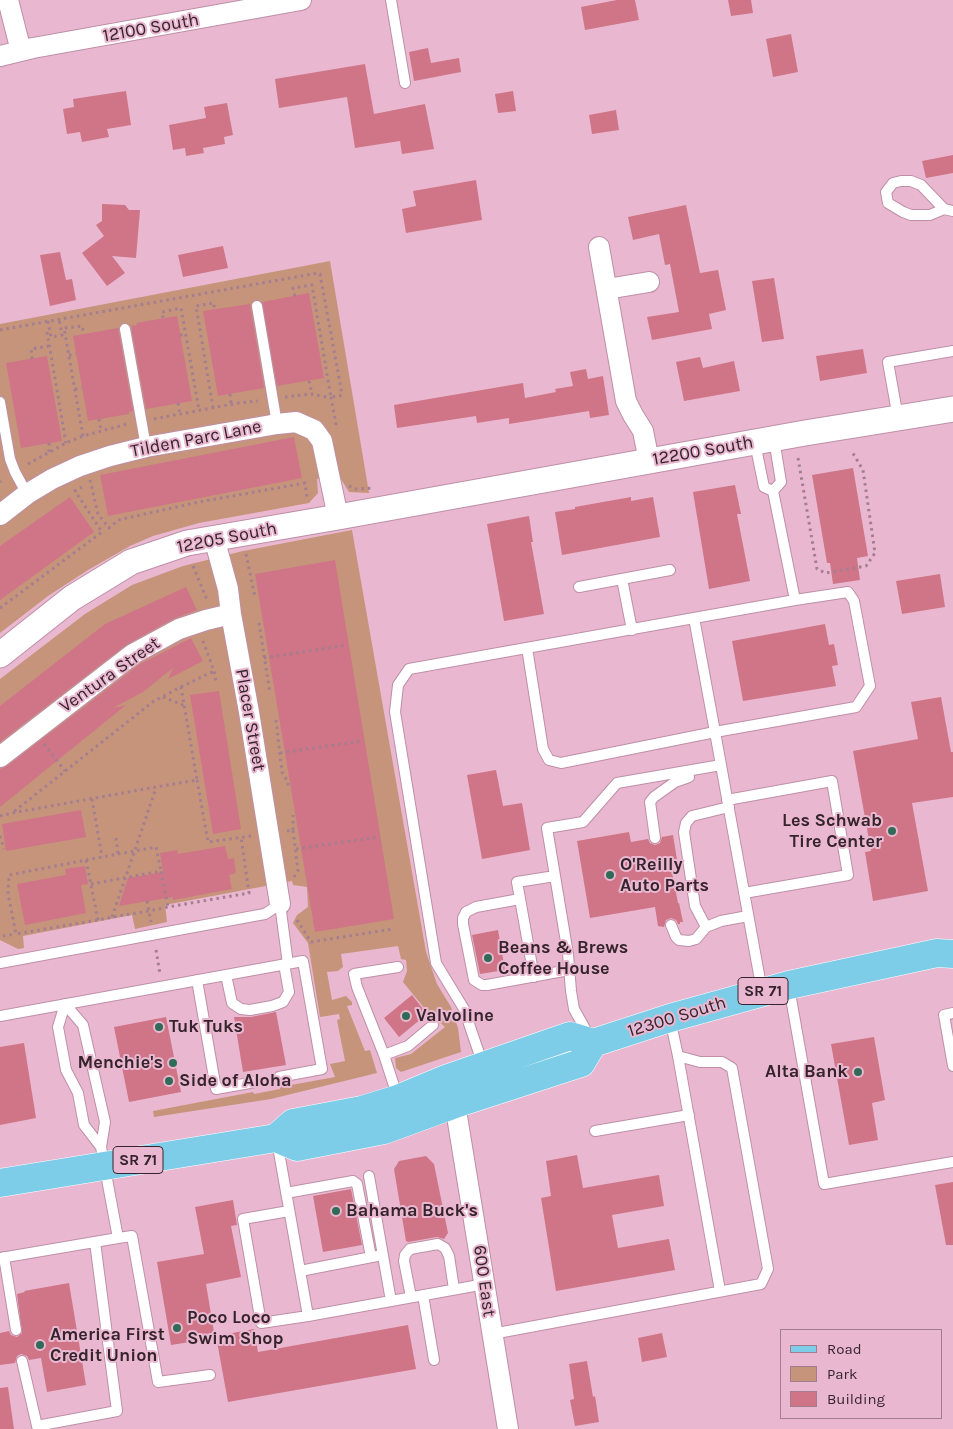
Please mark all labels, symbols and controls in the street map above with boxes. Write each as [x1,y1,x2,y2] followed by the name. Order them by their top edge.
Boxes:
[101,9,201,47] street label: 12100 South
[129,416,263,462] street label: Tilden Parc Lane
[651,432,755,470] street label: 12200 South
[175,518,279,558] street label: 12205 South
[56,632,164,718] street label: Ventura Street
[230,667,270,773] street label: Placer Street
[782,810,882,852] place label: Les Schwab Tire Center
[886,825,898,837] marker: Les Schwab Tire Center
[620,854,709,896] place label: O'Reilly Auto Parts
[604,869,616,881] marker: O'Reilly Auto Parts
[498,937,628,980] place label: Beans & Brews Coffee House
[482,952,494,964] marker: Beans & Brews Coffee House
[738,978,788,1004] road number: SR 71
[625,992,729,1042] street label: 12300 South
[416,1005,494,1027] place label: Valvoline
[400,1010,412,1022] marker: Valvoline
[169,1016,243,1038] place label: Tuk Tuks
[153,1021,165,1033] marker: Tuk Tuks
[78,1052,163,1074] place label: Menchie's
[167,1057,179,1069] marker: Menchie's
[765,1061,848,1083] place label: Alta Bank
[852,1066,864,1078] marker: Alta Bank
[179,1070,292,1092] place label: Side of Aloha
[163,1075,175,1087] marker: Side of Aloha
[113,1146,163,1174] road number: SR 71
[346,1200,478,1222] place label: Bahama Buck's
[330,1205,342,1217] marker: Bahama Buck's
[468,1244,500,1318] street label: 600 East
[187,1307,284,1350] place label: Poco Loco Swim Shop
[171,1322,183,1334] marker: Poco Loco Swim Shop
[50,1324,165,1366] place label: America First Credit Union
[780,1329,943,1419] legend
[34,1339,46,1351] marker: America First Credit Union
[827,1340,862,1358] text: Road
[827,1365,857,1383] text: Park
[827,1390,885,1408] text: Building

